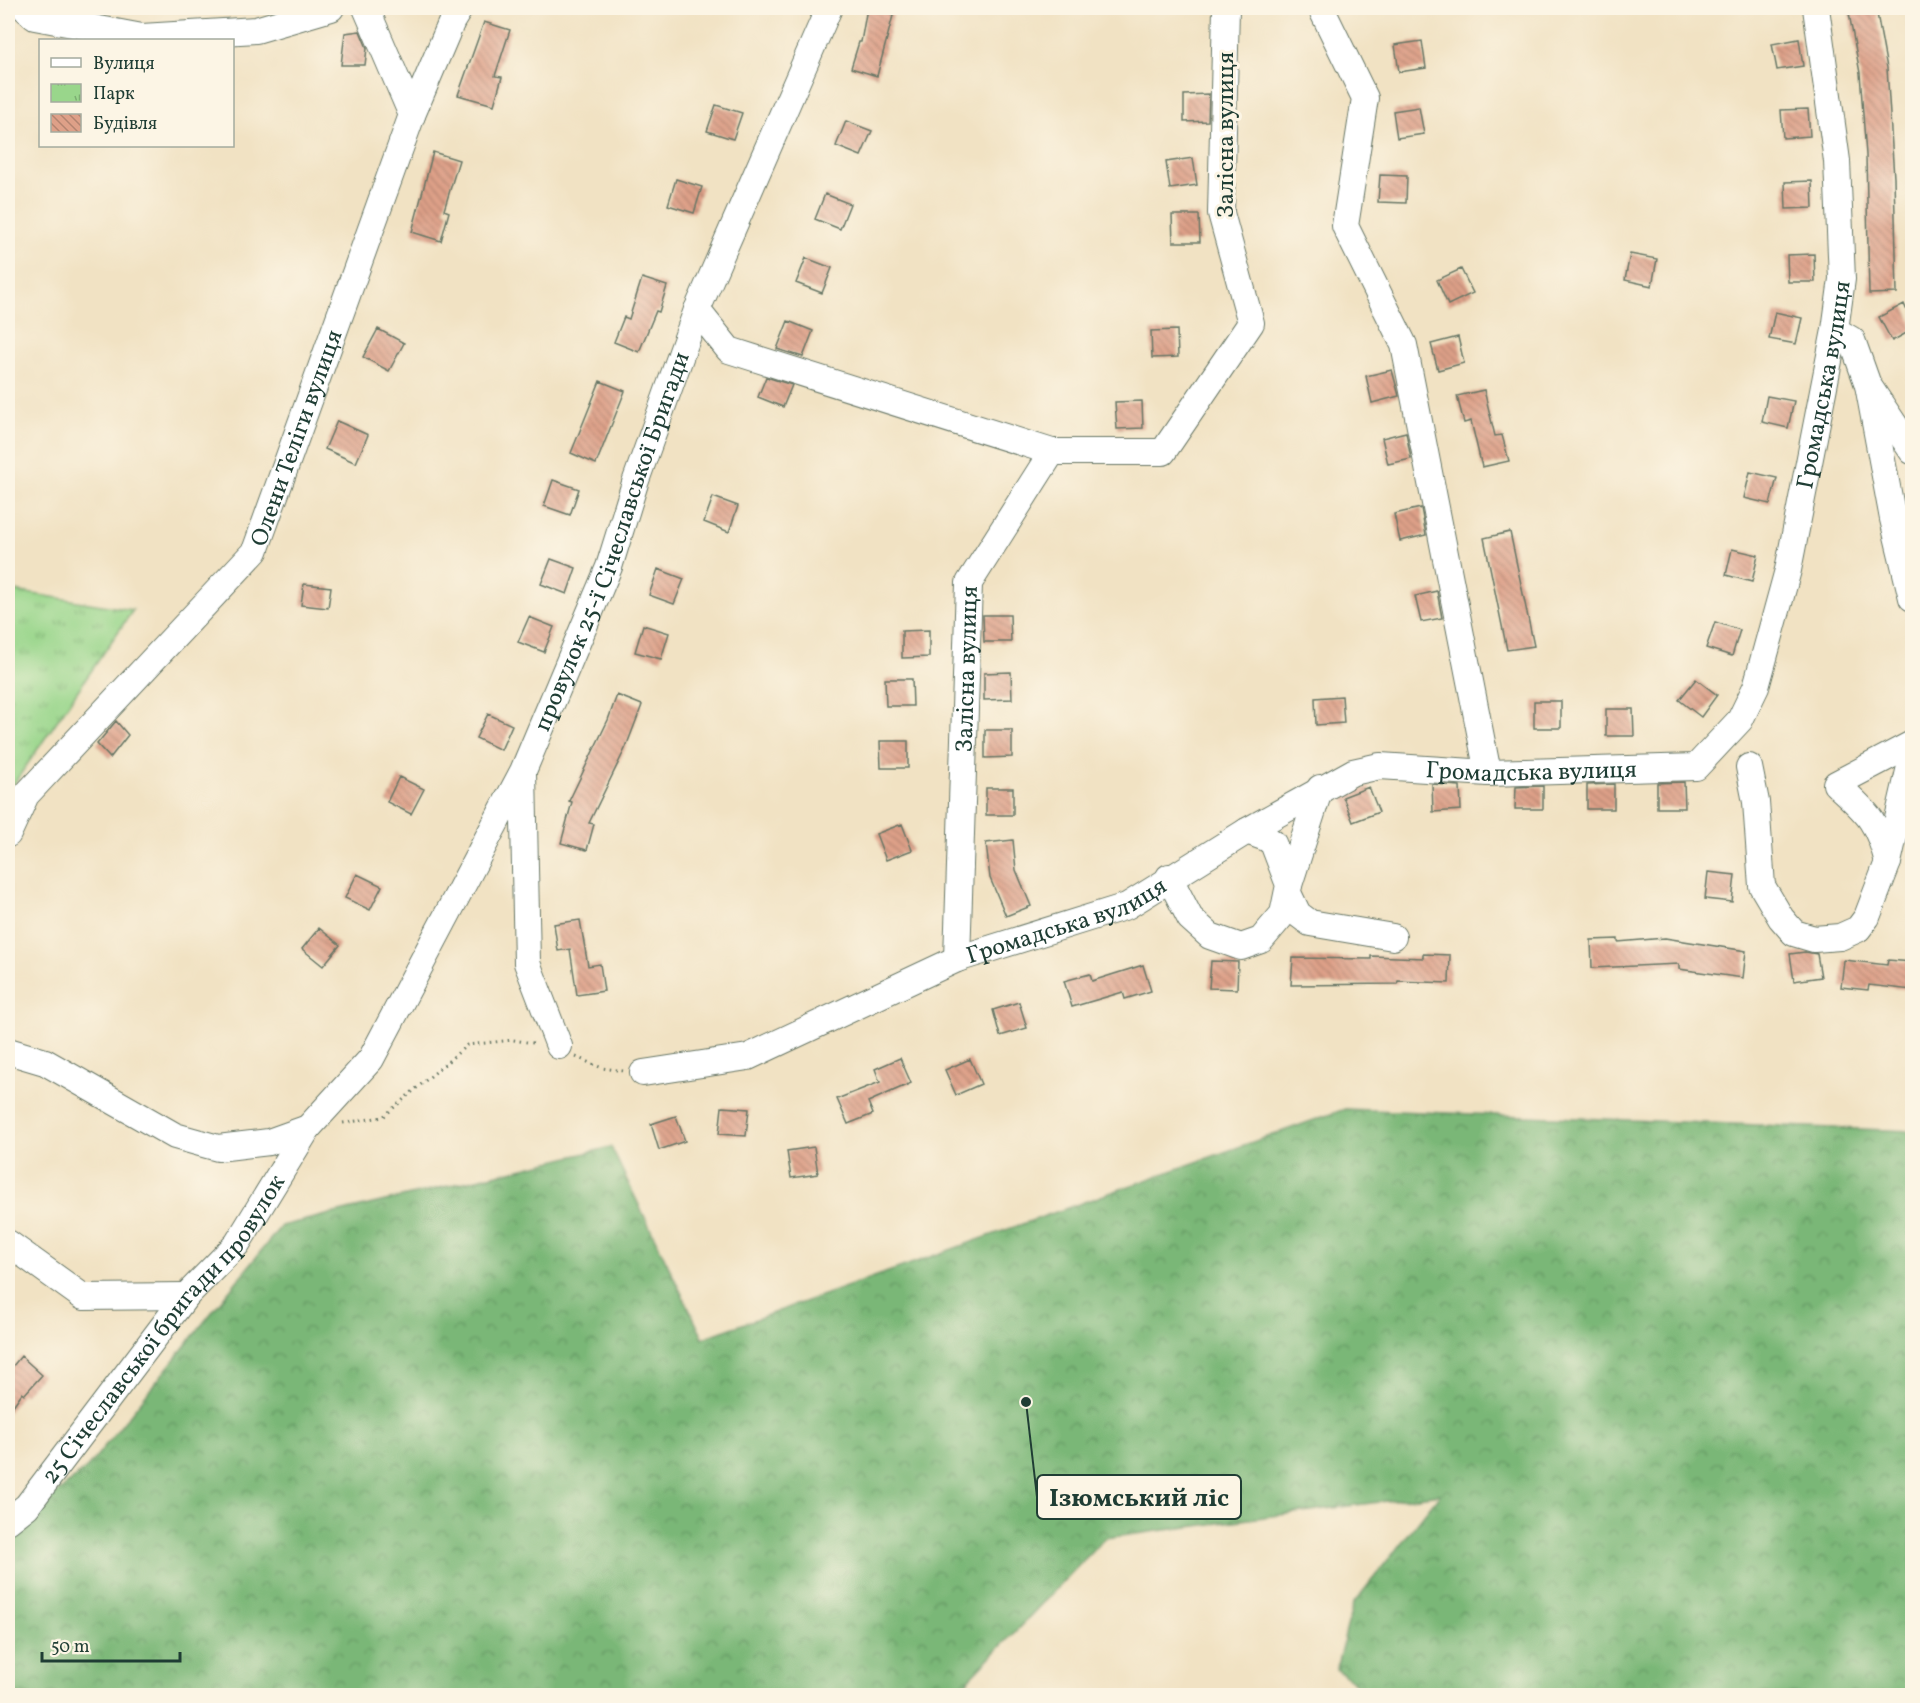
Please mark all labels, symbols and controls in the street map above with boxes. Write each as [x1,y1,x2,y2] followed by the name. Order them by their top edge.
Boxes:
[39,39,234,147] legend
[93,52,155,77] text: Вулиця
[1210,52,1244,218] street label: Залісна вулиця
[93,82,135,107] text: Парк
[93,112,157,137] text: Будівля
[1789,279,1861,492] street label: Громадська вулиця
[243,325,352,551] street label: Олени Теліги вулиця
[527,347,700,737] street label: провулок 25-ї Січеславської Бригади
[949,585,988,753] street label: Залісна вулиця
[1424,754,1637,792] street label: Громадська вулиця
[962,870,1174,974] street label: Громадська вулиця
[34,1168,295,1492] street label: 25 Січеславської бригади провулок
[1037,1475,1241,1519] callout: Ізюмський ліс
[1049,1481,1229,1517] text: Ізюмський ліс
[42,1625,180,1663] scale bar
[51,1635,90,1660] text: 50 m

